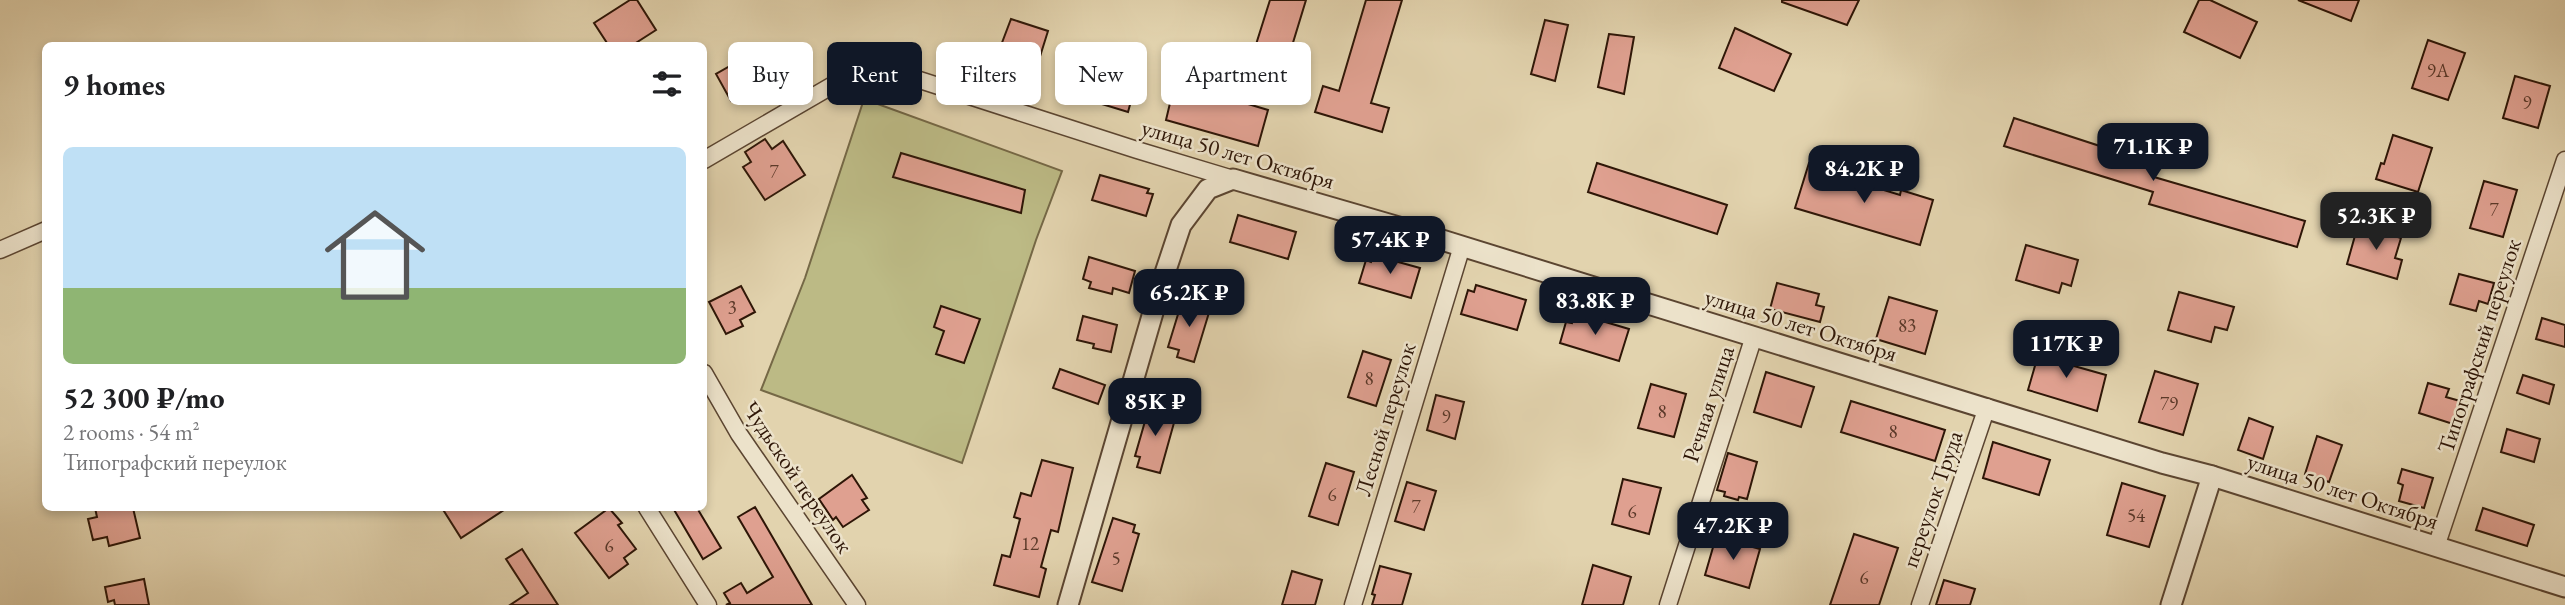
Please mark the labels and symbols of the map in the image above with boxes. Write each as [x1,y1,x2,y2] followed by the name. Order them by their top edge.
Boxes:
[2427,58,2450,83] house number: 9А
[2522,90,2532,115] house number: 9
[1138,112,1338,196] street label: улица 50 лет Октября
[2088,124,2218,183] pin: 71.1K ₽
[1799,146,1929,205] pin: 84.2K ₽
[769,159,779,184] house number: 7
[2311,192,2441,252] pin: 52.3K ₽
[2489,197,2499,222] house number: 7
[1325,216,1455,276] pin: 57.4K ₽
[2430,235,2528,457] street label: Типографский переулок
[1124,270,1254,329] pin: 65.2K ₽
[1530,278,1660,337] pin: 83.8K ₽
[1701,281,1901,369] street label: улица 50 лет Октября
[727,295,737,320] house number: 3
[1898,313,1916,338] house number: 83
[2009,320,2123,380] pin: 117K ₽
[1347,339,1423,499] street label: Лесной переулок
[1675,341,1741,466] street label: Речная улица
[1364,366,1374,391] house number: 8
[1106,378,1204,438] pin: 85K ₽
[2160,391,2178,416] house number: 79
[736,395,860,559] street label: Чудьской переулок
[1657,399,1667,424] house number: 8
[1441,404,1451,429] house number: 9
[1888,419,1898,444] house number: 8
[1895,426,1970,571] street label: переулок Труда
[2244,446,2442,536] street label: улица 50 лет Октября
[1327,482,1337,507] house number: 6
[1411,494,1421,519] house number: 7
[1627,499,1637,524] house number: 6
[1668,503,1798,562] pin: 47.2K ₽
[2127,503,2146,528] house number: 54
[1021,531,1039,556] house number: 12
[604,533,614,558] house number: 6
[1111,546,1121,571] house number: 5
[1859,565,1869,590] house number: 6

